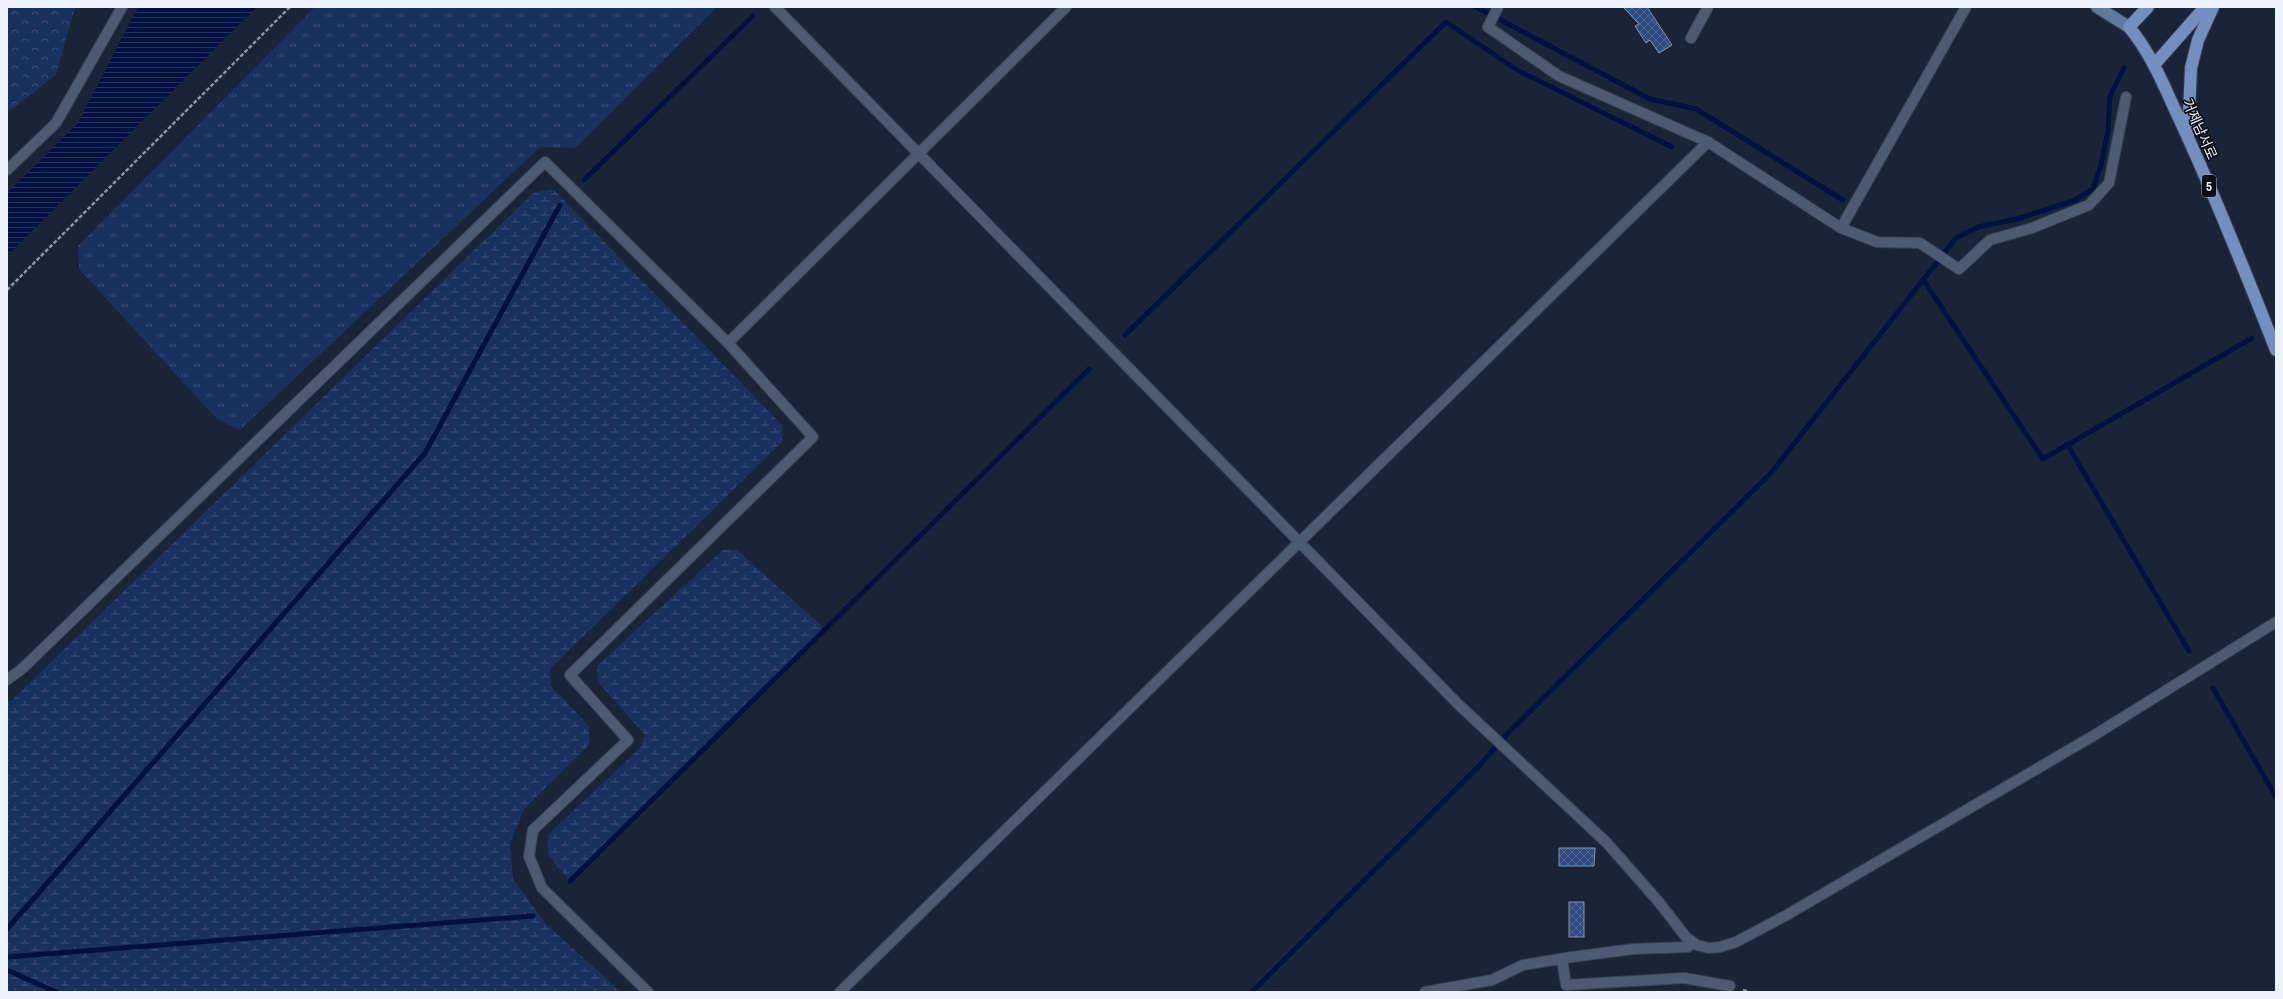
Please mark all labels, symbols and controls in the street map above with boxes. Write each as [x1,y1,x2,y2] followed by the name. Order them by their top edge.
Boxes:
[2179,96,2221,162] street label: 거제남서로
[2202,175,2216,197] road number: 5

